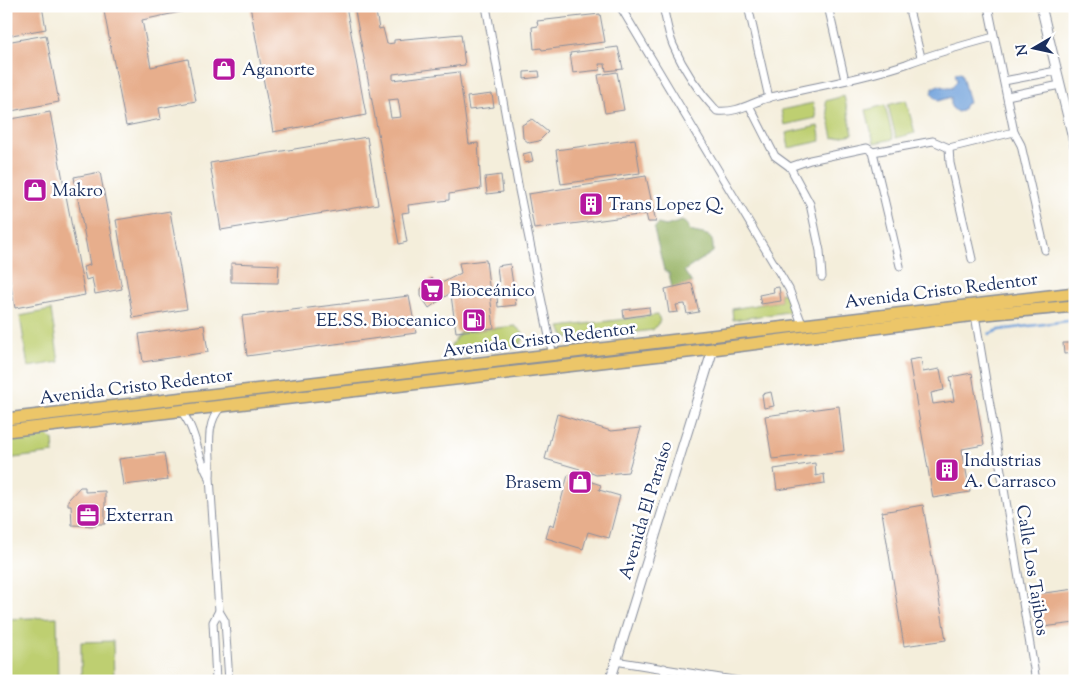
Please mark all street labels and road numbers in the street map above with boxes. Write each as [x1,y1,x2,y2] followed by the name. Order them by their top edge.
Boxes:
[843,267,1039,317] street label: Avenida Cristo Redentor
[441,316,637,366] street label: Avenida Cristo Redentor
[38,363,234,413] street label: Avenida Cristo Redentor
[613,438,680,583] street label: Avenida El Paraíso
[1008,503,1054,638] street label: Calle Los Tajibos

